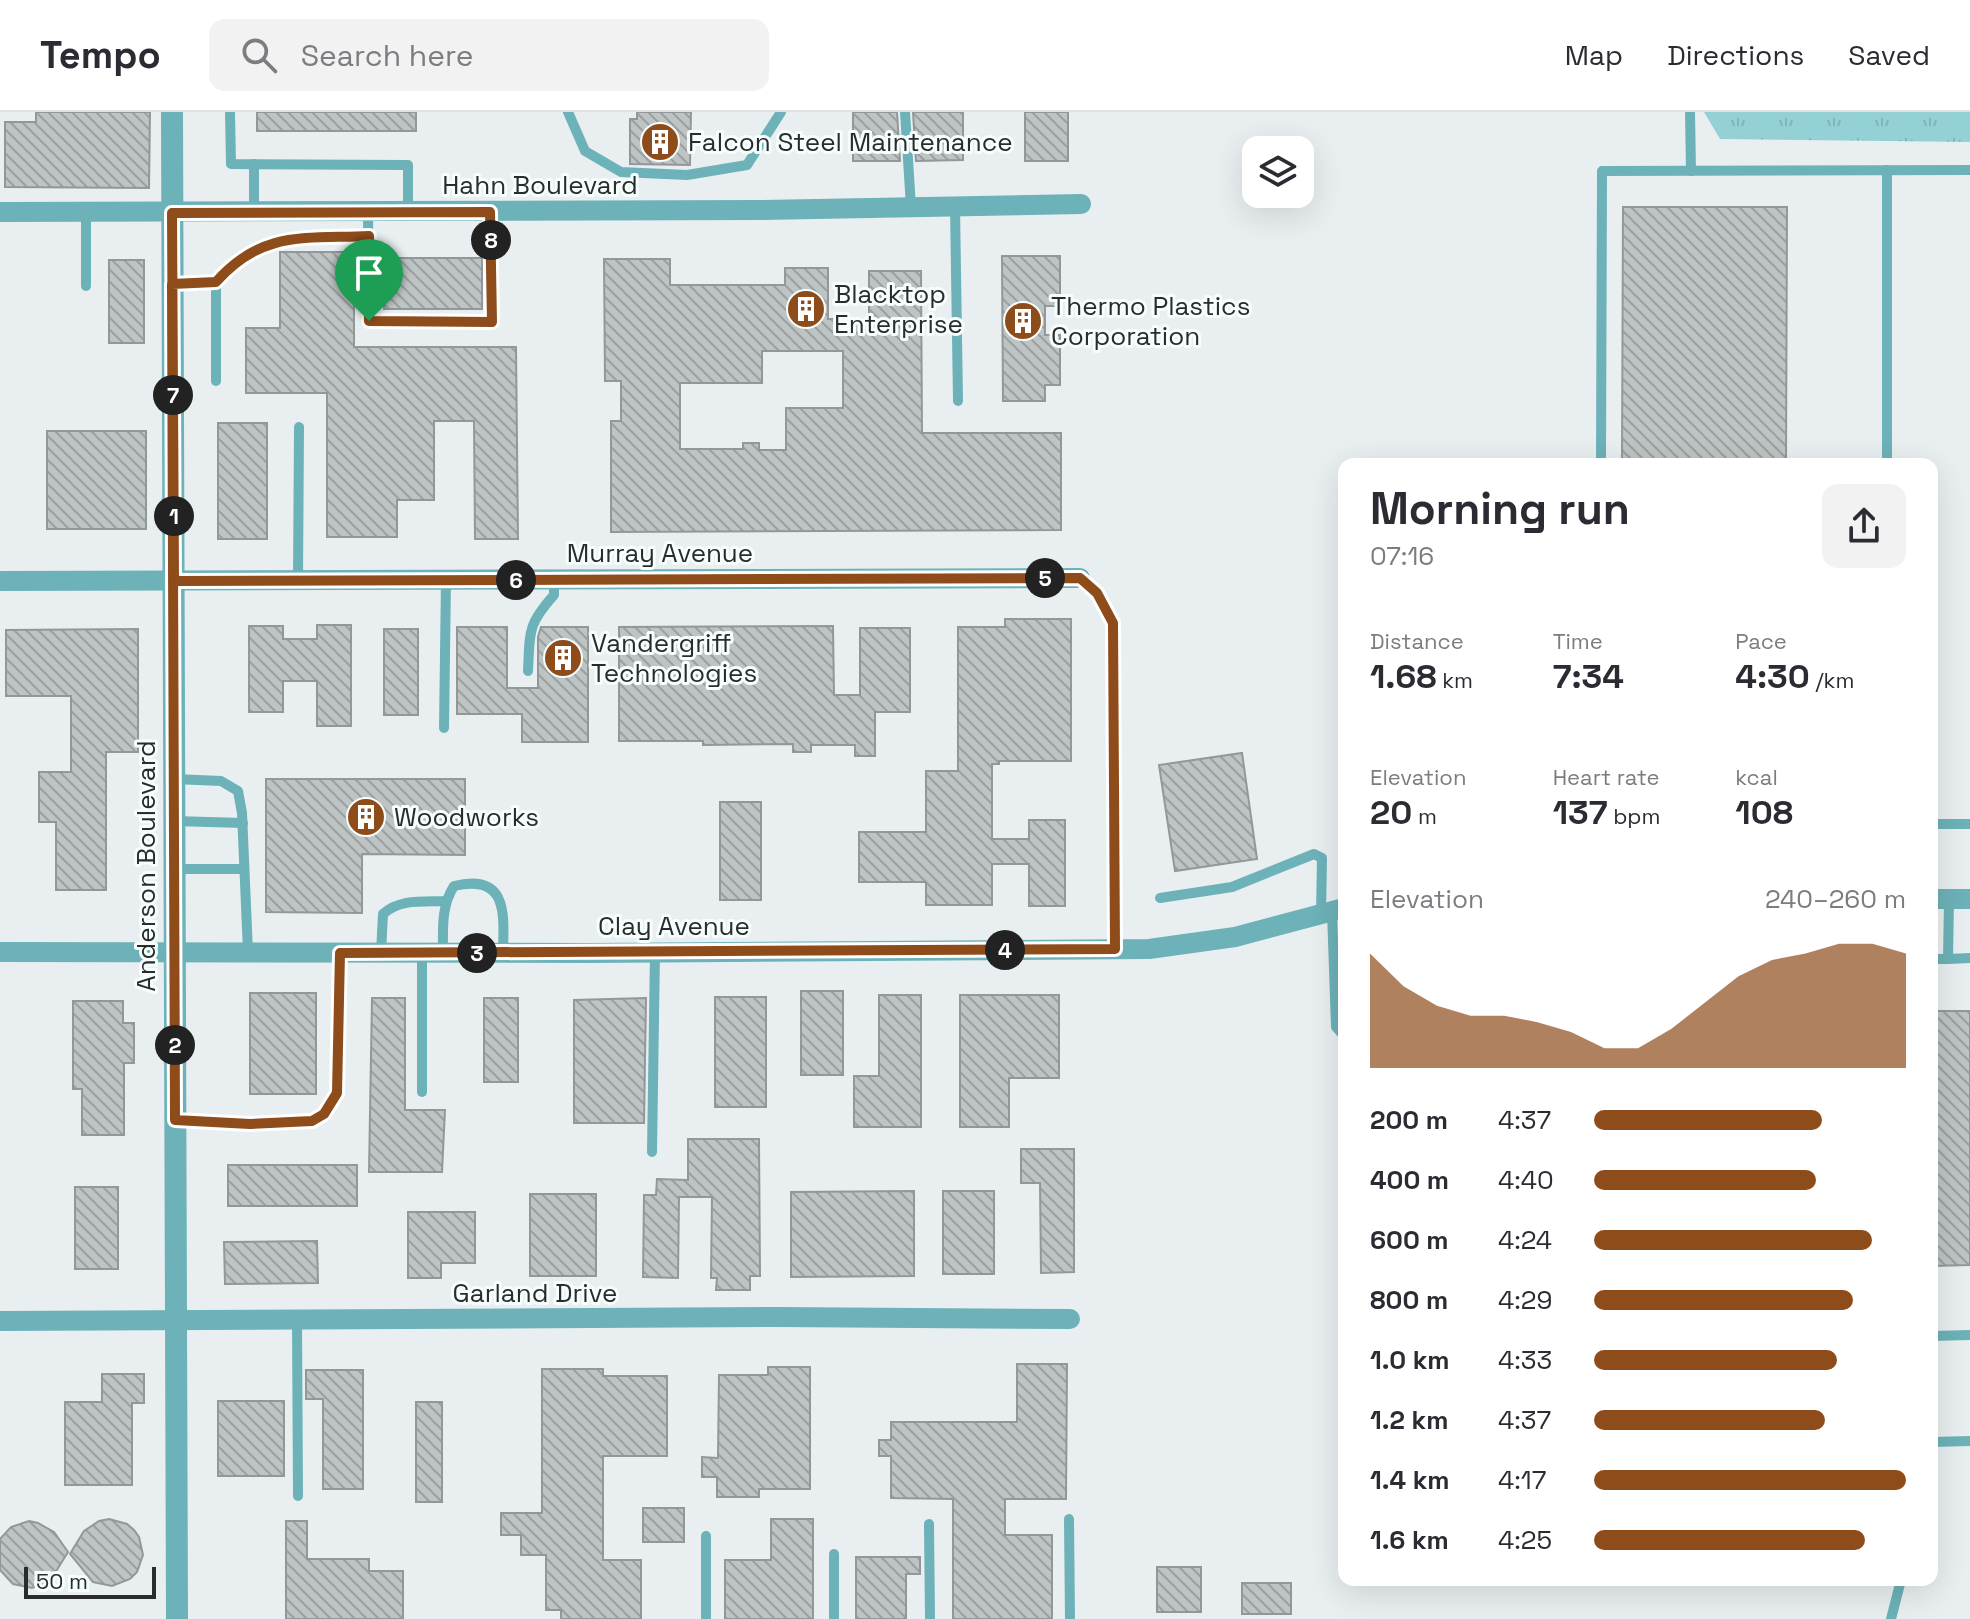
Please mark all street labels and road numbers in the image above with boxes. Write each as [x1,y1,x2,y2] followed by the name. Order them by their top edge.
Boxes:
[442,168,638,202] street label: Hahn Boulevard
[567,536,753,570] street label: Murray Avenue
[129,740,163,992] street label: Anderson Boulevard
[598,909,750,943] street label: Clay Avenue
[453,1276,617,1310] street label: Garland Drive

